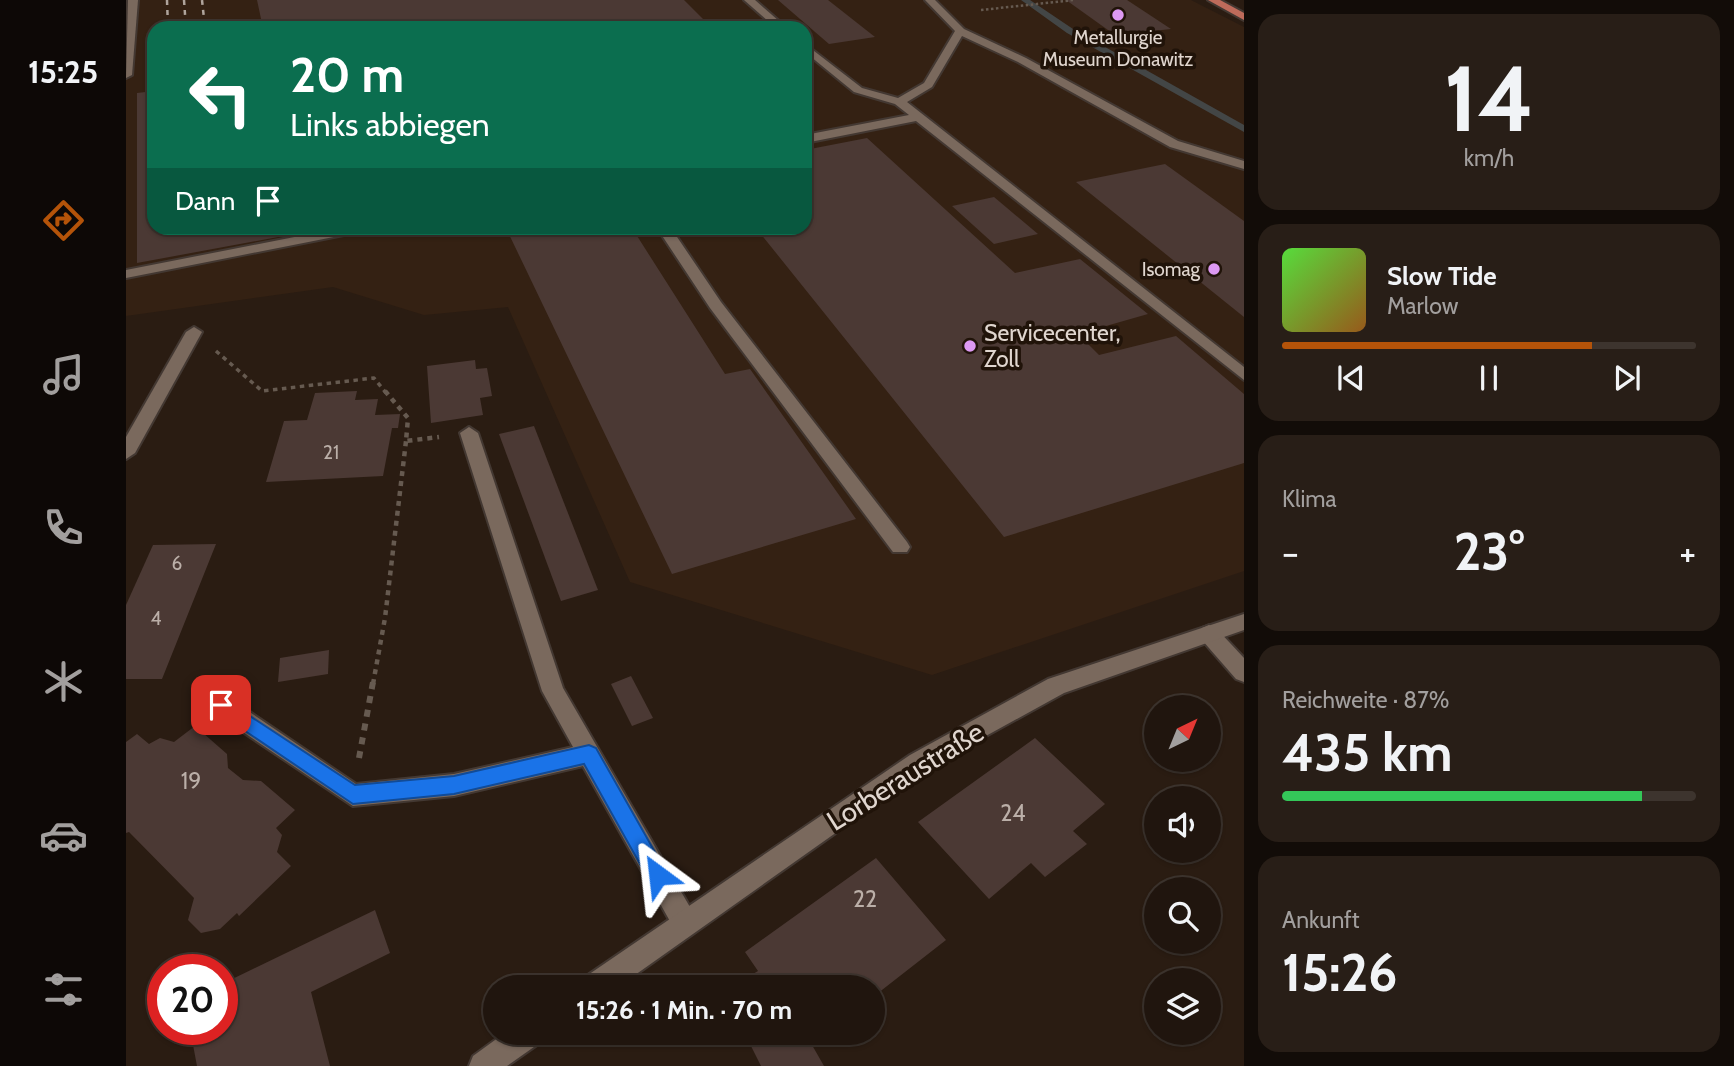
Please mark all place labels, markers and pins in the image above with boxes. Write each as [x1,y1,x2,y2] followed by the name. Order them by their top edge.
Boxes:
[1110,7,1126,23] marker: Metallurgie Museum Donawitz
[1043,26,1193,71] place label: Metallurgie Museum Donawitz
[1142,258,1201,281] place label: Isomag
[1206,261,1222,277] marker: Isomag
[984,319,1120,373] place label: Servicecenter, Zoll
[962,338,978,354] marker: Servicecenter, Zoll
[191,675,251,735] pin

